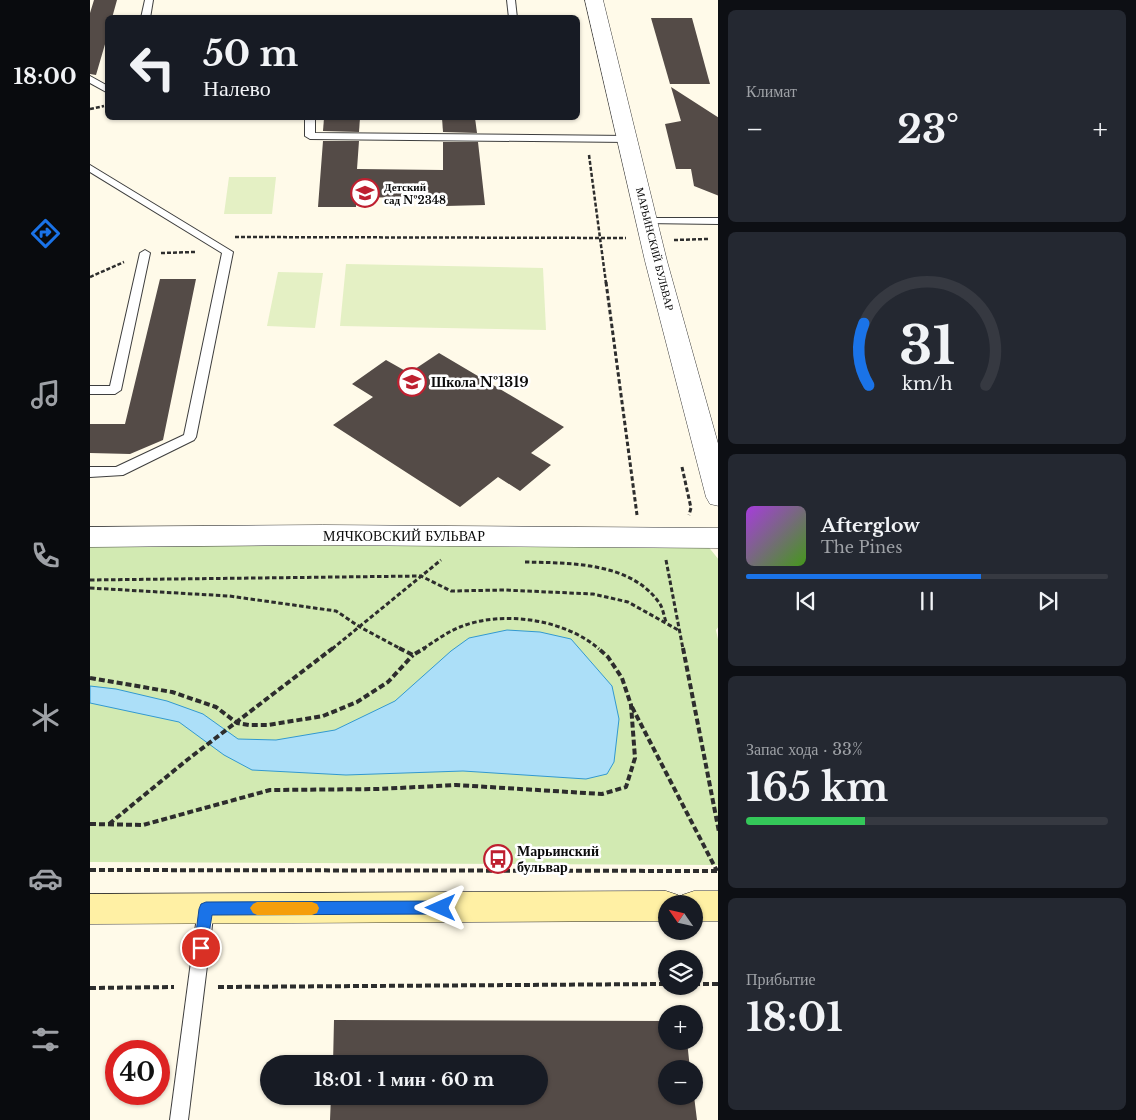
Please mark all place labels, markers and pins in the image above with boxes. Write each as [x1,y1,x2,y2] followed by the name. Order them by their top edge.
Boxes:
[350,178,380,208] school or university icon: Детский сад №2348
[384,180,446,207] place label: Детский сад №2348
[397,367,427,397] school or university icon: Школа №1319
[431,373,529,391] place label: Школа №1319
[517,842,599,876] place label: Марьинский бульвар
[483,844,513,874] bus stop icon: Марьинский бульвар
[180,927,222,969] pin

